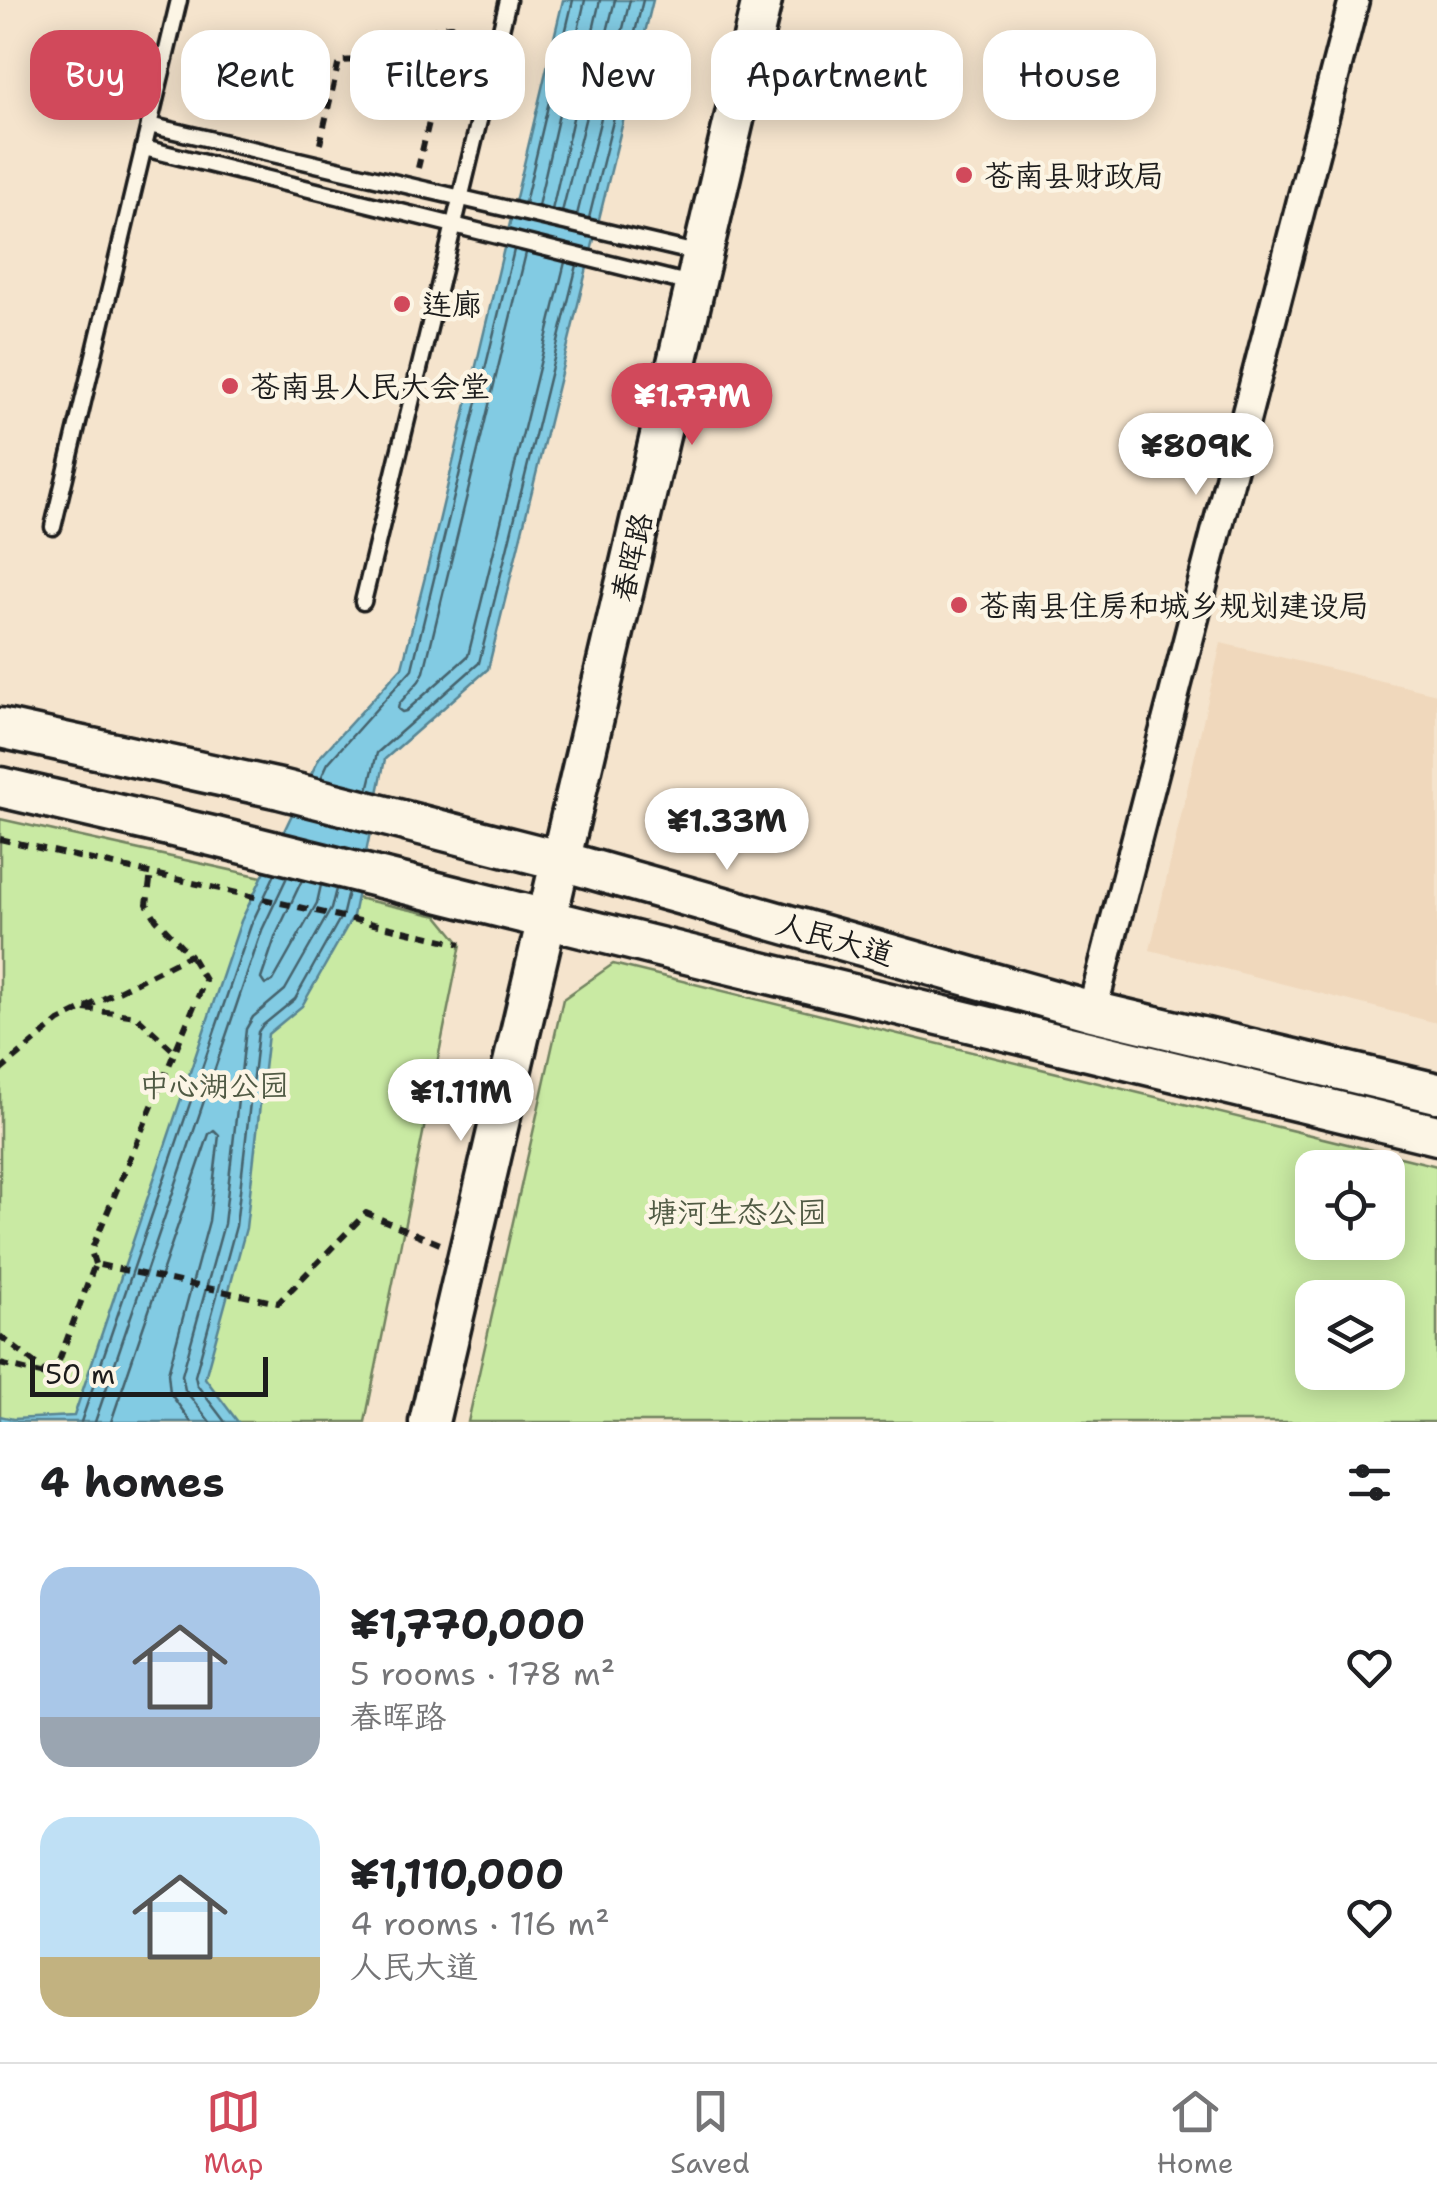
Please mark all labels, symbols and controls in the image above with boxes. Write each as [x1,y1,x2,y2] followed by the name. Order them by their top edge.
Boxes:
[30,30,161,120] chip: Buy
[181,30,330,120] chip: Rent
[350,30,525,120] chip: Filters
[545,30,691,120] chip: New
[711,30,963,120] chip: Apartment
[983,30,1156,120] chip: House
[984,155,1164,196] place label: 苍南县财政局
[953,164,975,186] marker: 苍南县财政局
[422,284,482,325] place label: 连廊
[391,293,413,315] marker: 连廊
[611,363,773,448] pin: ¥1.77M
[250,366,490,407] place label: 苍南县人民大会堂
[633,374,751,417] text: ¥1.77M
[219,375,241,397] marker: 苍南县人民大会堂
[1126,413,1266,498] pin: ¥809K
[1140,424,1252,467] text: ¥809K
[602,509,662,605] street label: 春晖路
[979,585,1369,626] place label: 苍南县住房和城乡规划建设局
[948,594,970,616] marker: 苍南县住房和城乡规划建设局
[646,788,808,873] pin: ¥1.33M
[667,799,787,842] text: ¥1.33M
[772,903,898,975] street label: 人民大道
[380,1059,542,1144] pin: ¥1.11M
[139,1065,289,1106] park label: 中心湖公园
[410,1070,512,1113] text: ¥1.11M
[1295,1150,1405,1390] map controls
[1295,1150,1405,1260] button: locate
[647,1192,827,1233] park label: 塘河生态公园
[1295,1280,1405,1390] button: layers
[30,1352,268,1396] scale bar
[45,1355,115,1393] text: 50 m
[40,1454,225,1510] text: 4 homes
[1342,1455,1397,1510] icon: filters
[350,1596,585,1652] text: ¥1,770,000
[120,1607,240,1727] icon: home
[1342,1640,1397,1695] icon: heart
[350,1652,615,1695] text: 5 rooms · 178 m²
[350,1695,446,1738] text: 春晖路
[350,1846,564,1902] text: ¥1,110,000
[120,1857,240,1977] icon: home
[1342,1890,1397,1945] icon: heart
[350,1902,610,1945] text: 4 rooms · 116 m²
[350,1945,478,1988] text: 人民大道
[203,2084,263,2182] tab: Map
[670,2084,750,2182] tab: Saved
[1157,2084,1234,2182] tab: Home

